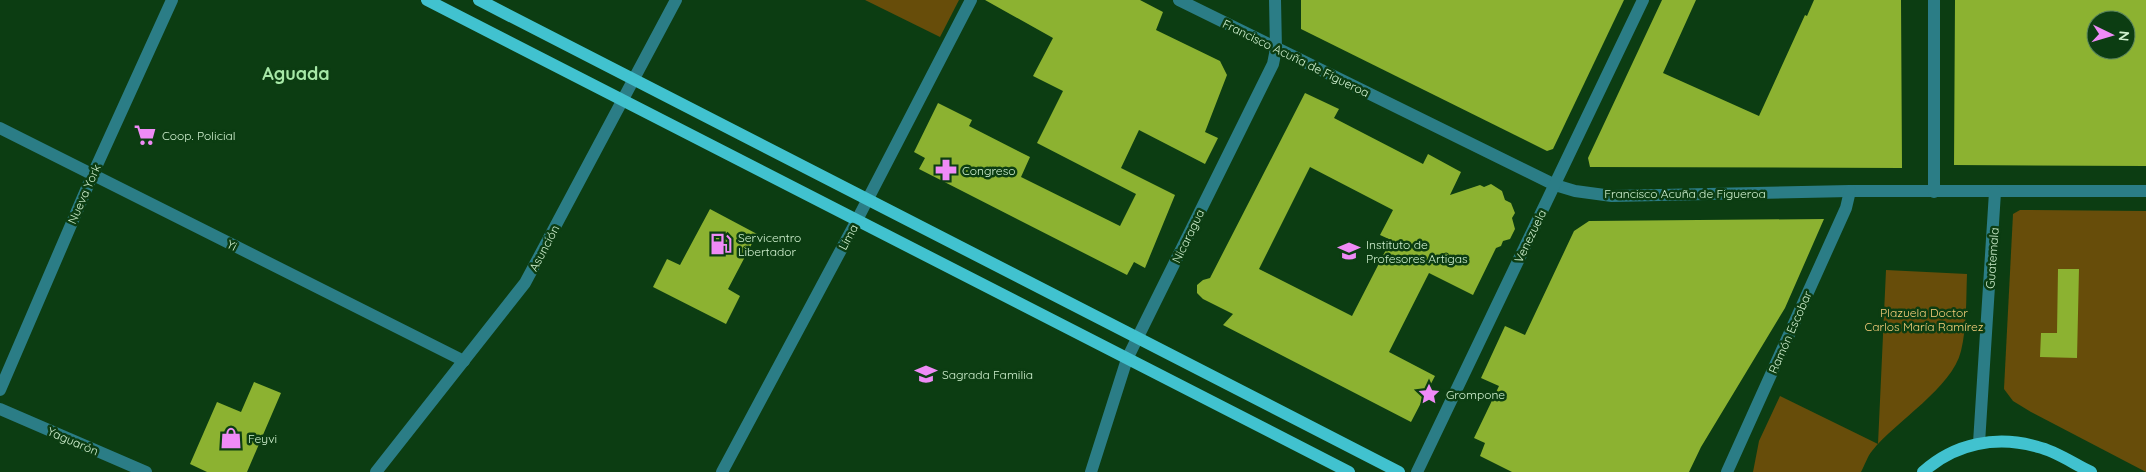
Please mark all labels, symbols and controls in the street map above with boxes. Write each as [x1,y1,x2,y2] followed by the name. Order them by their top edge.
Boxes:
[2086,10,2136,60] north arrow
[1220,16,1372,100] street label: Francisco Acuña de Figueroa
[2115,30,2133,42] text: N
[262,62,330,85] district label: Aguada
[132,122,158,148] supermarket icon: Coop. Policial
[162,128,235,143] place label: Coop. Policial
[933,157,959,183] pharmacy icon: Congreso
[64,162,104,226] street label: Nueva York
[962,163,1016,178] place label: Congreso
[1604,186,1766,201] street label: Francisco Acuña de Figueroa
[1169,207,1207,265] street label: Nicaragua
[1511,207,1549,265] street label: Venezuela
[835,221,861,253] street label: Lima
[526,222,562,274] street label: Asunción
[1982,227,2002,289] street label: Guatemala
[738,230,801,259] place label: Servicentro Libertador
[708,231,734,257] fuel station icon: Servicentro Libertador
[224,236,240,254] street label: Yi
[1366,237,1468,266] place label: Instituto de Profesores Artigas
[1336,238,1362,264] school or university icon: Instituto de Profesores Artigas
[1765,288,1815,376] street label: Ramón Escobar
[1864,305,1984,334] park label: Plazuela Doctor Carlos María Ramírez
[913,361,939,387] school or university icon: Sagrada Familia
[942,367,1033,382] place label: Sagrada Familia
[1416,381,1442,407] place icon: Grompone
[1446,387,1505,402] place label: Grompone
[45,424,101,458] street label: Yaguarón
[218,425,244,451] shop icon: Feyvi
[248,431,277,446] place label: Feyvi

